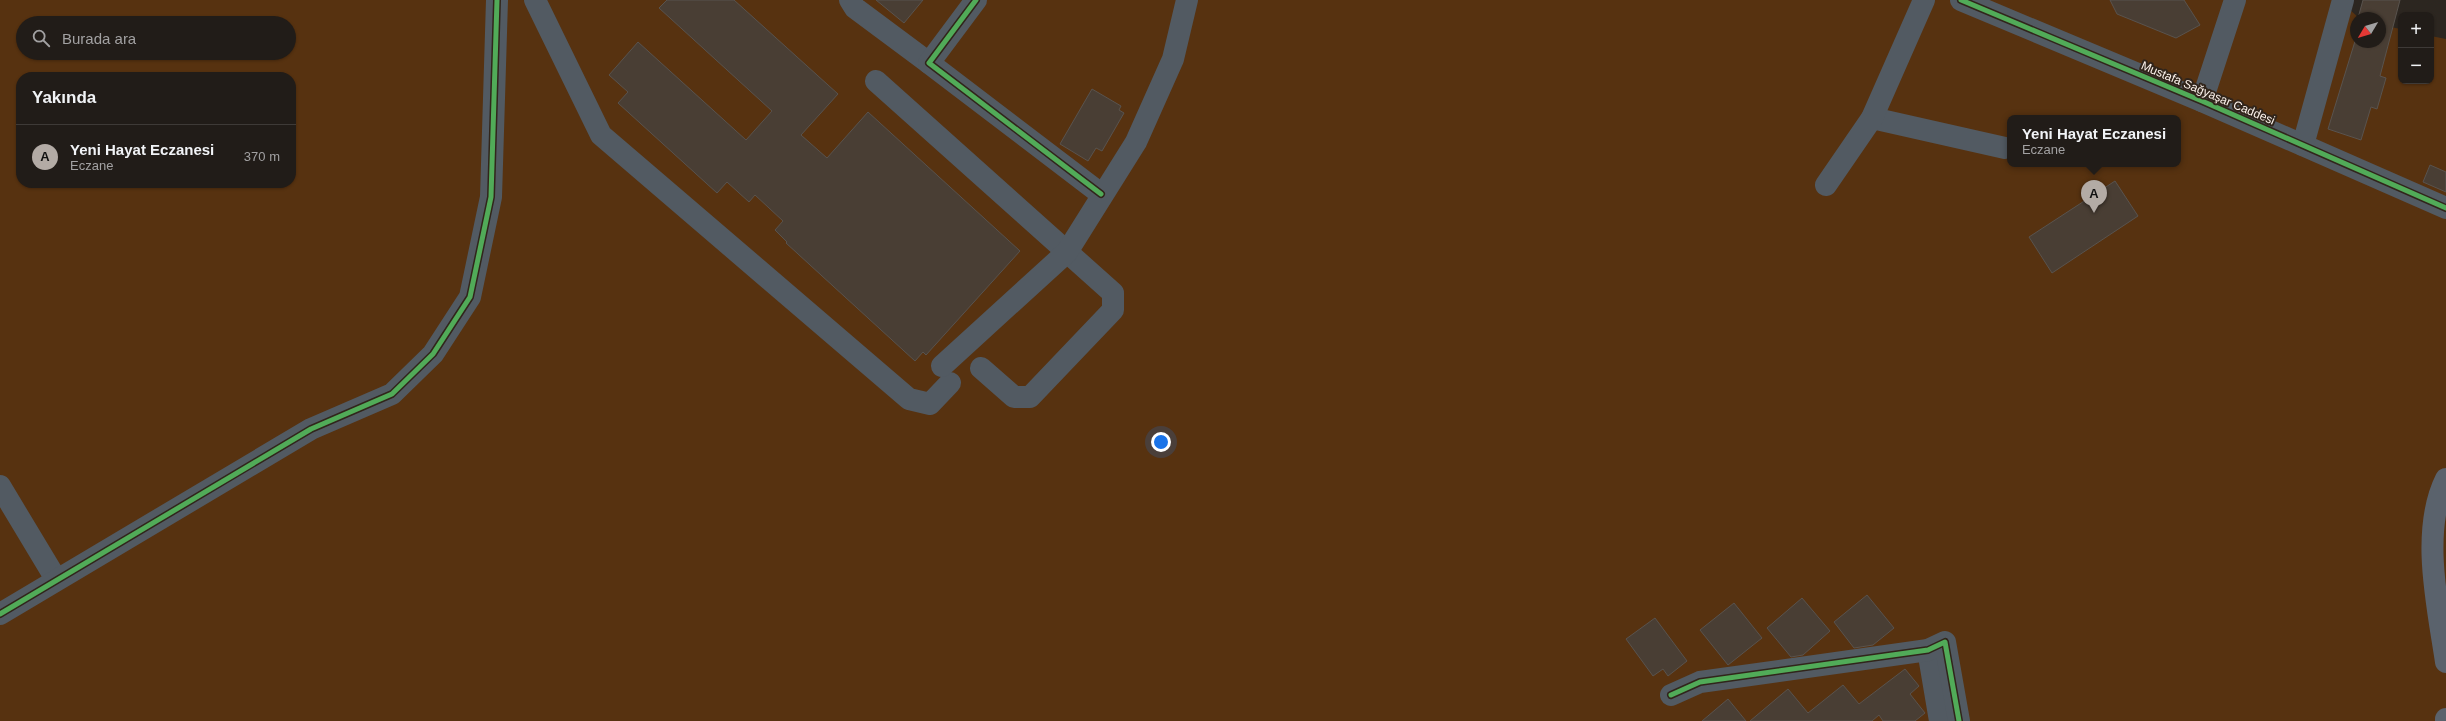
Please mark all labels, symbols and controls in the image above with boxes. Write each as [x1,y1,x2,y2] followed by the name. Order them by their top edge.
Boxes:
[2350,12,2386,48] north arrow
[2398,12,2434,84] map controls
[2398,12,2434,48] button: +
[16,16,296,60] search box
[30,27,52,49] icon: search
[62,30,136,47] text: Burada ara
[2398,48,2434,84] button: −
[2139,58,2277,128] street label: Mustafa Sağyaşar Caddesi
[32,88,96,107] text: Yakında
[2007,115,2181,167] popup
[2022,125,2166,142] text: Yeni Hayat Eczanesi
[70,141,214,158] text: Yeni Hayat Eczanesi
[2022,142,2065,157] text: Eczane
[40,149,50,164] text: A
[244,149,280,164] text: 370 m
[70,158,113,173] text: Eczane
[2081,180,2107,213] pin: A
[1151,432,1171,452] your location

